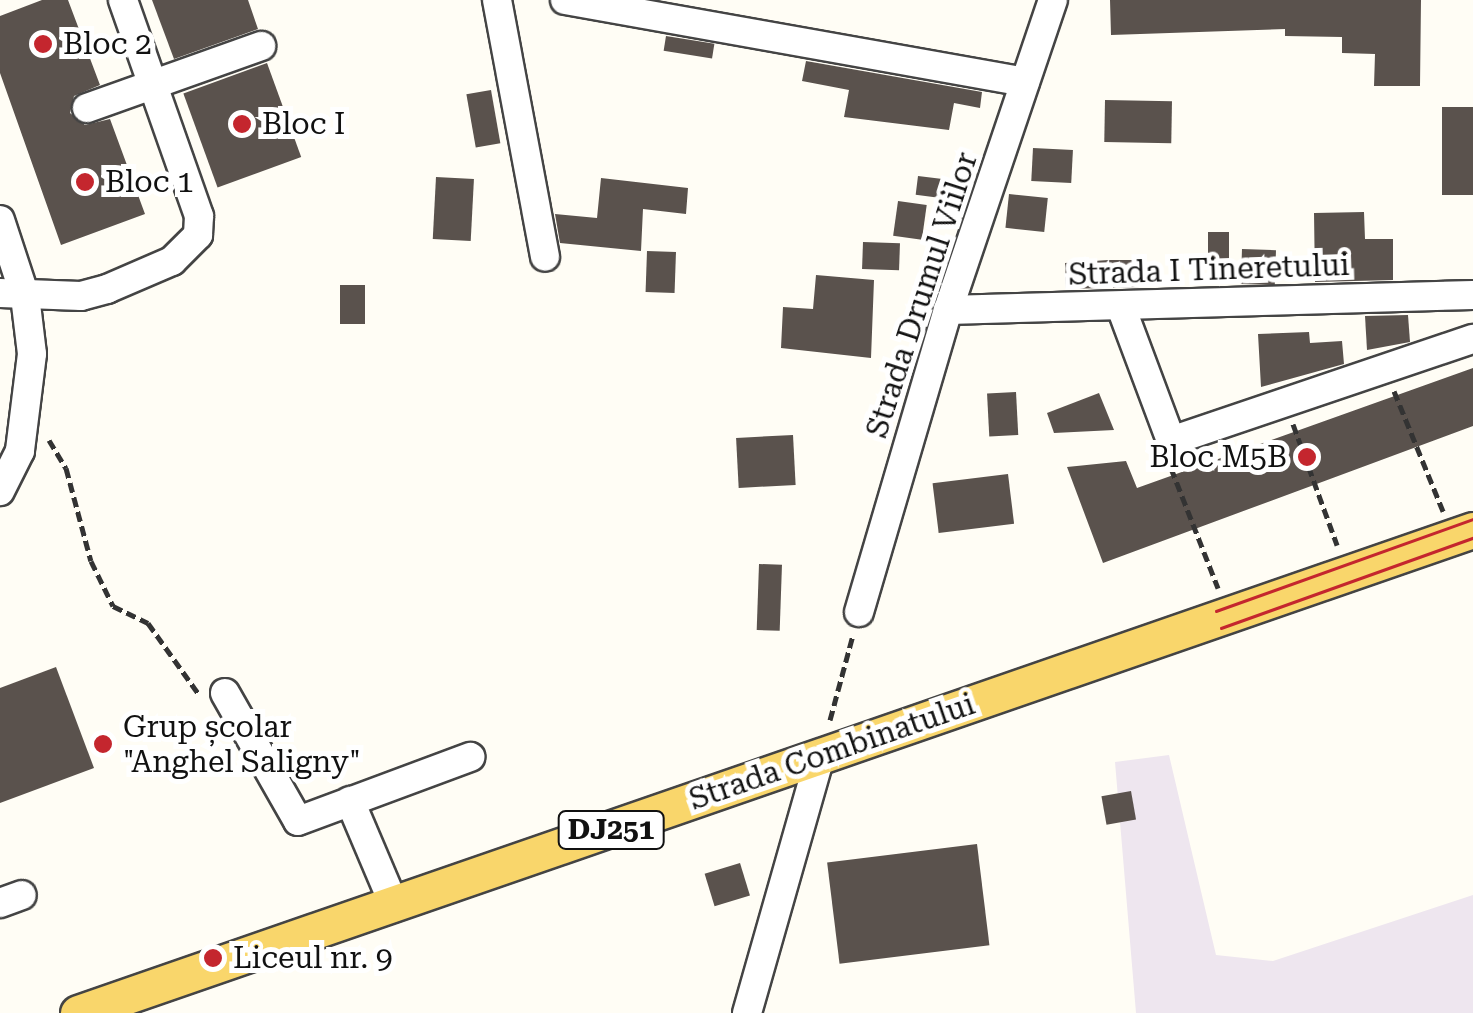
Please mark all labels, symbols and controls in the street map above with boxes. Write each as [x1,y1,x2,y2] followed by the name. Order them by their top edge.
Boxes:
[63,26,152,62] place label: Bloc 2
[32,33,54,55] marker: Bloc 2
[262,106,345,142] place label: Bloc I
[231,113,253,135] marker: Bloc I
[859,148,985,442] street label: Strada Drumul Viilor
[105,164,194,200] place label: Bloc 1
[74,171,96,193] marker: Bloc 1
[1068,247,1350,293] street label: Strada I Tineretului
[1149,439,1287,475] place label: Bloc M5B
[1296,446,1318,468] marker: Bloc M5B
[685,686,979,818] street label: Strada Combinatului
[123,709,361,780] place label: Grup școlar "Anghel Saligny"
[92,733,114,755] marker: Grup școlar "Anghel Saligny"
[556,807,666,853] road number: DJ251
[233,940,393,976] place label: Liceul nr. 9
[202,947,224,969] marker: Liceul nr. 9

